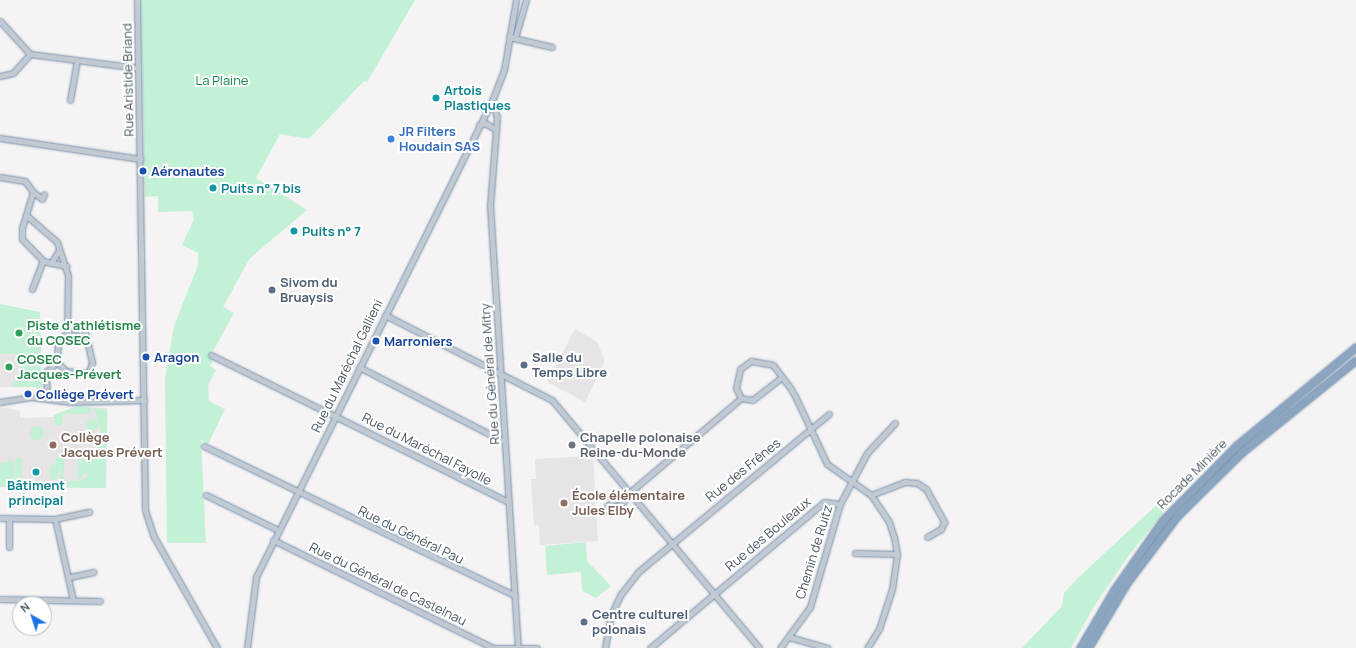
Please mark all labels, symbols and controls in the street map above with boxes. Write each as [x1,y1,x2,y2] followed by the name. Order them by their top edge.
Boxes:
[119,23,137,137] street label: Rue Aristide Briand
[196,72,248,88] park label: La Plaine
[444,83,511,114] place label: Artois Plastiques
[431,93,441,103] marker: Artois Plastiques
[399,124,480,155] place label: JR Filters Houdain SAS
[386,134,396,144] marker: JR Filters Houdain SAS
[151,163,225,179] place label: Aéronautes
[138,166,148,176] marker: Aéronautes
[221,180,301,196] place label: Puits n° 7 bis
[208,183,218,193] marker: Puits n° 7 bis
[302,223,361,239] place label: Puits n° 7
[289,226,299,236] marker: Puits n° 7
[280,275,338,306] place label: Sivom du Bruaysis
[267,285,277,295] marker: Sivom du Bruaysis
[308,297,386,435] street label: Rue du Maréchal Gallieni
[477,303,503,445] street label: Rue du Général de Mitry
[27,318,141,349] place label: Piste d'athlétisme du COSEC
[14,328,24,338] marker: Piste d'athlétisme du COSEC
[384,333,452,349] place label: Marroniers
[371,336,381,346] marker: Marroniers
[154,349,199,365] place label: Aragon
[532,350,607,381] place label: Salle du Temps Libre
[17,352,122,383] place label: COSEC Jacques-Prévert
[141,352,151,362] marker: Aragon
[519,360,529,370] marker: Salle du Temps Libre
[4,362,14,372] marker: COSEC Jacques-Prévert
[36,386,134,402] place label: Collège Prévert
[23,389,33,399] marker: Collège Prévert
[360,409,494,489] street label: Rue du Maréchal Fayolle
[61,430,163,461] place label: Collège Jacques Prévert
[580,430,701,461] place label: Chapelle polonaise Reine-du-Monde
[703,435,783,505] street label: Rue des Frênes
[1154,436,1230,512] street label: Rocade Minière
[48,440,58,450] marker: Collège Jacques Prévert
[567,440,577,450] marker: Chapelle polonaise Reine-du-Monde
[31,467,41,477] marker: Bâtiment principal
[7,478,65,509] place label: Bâtiment principal
[572,488,685,519] place label: École élémentaire Jules Elby
[722,494,814,574] street label: Rue des Bouleaux
[559,498,569,508] marker: École élémentaire Jules Elby
[356,503,466,567] street label: Rue du Général Pau
[792,503,836,601] street label: Chemin de Ruitz
[307,539,469,629] street label: Rue du Général de Castelnau
[12,596,52,636] north arrow
[17,599,33,615] text: N
[592,607,688,638] place label: Centre culturel polonais
[579,617,589,627] marker: Centre culturel polonais

